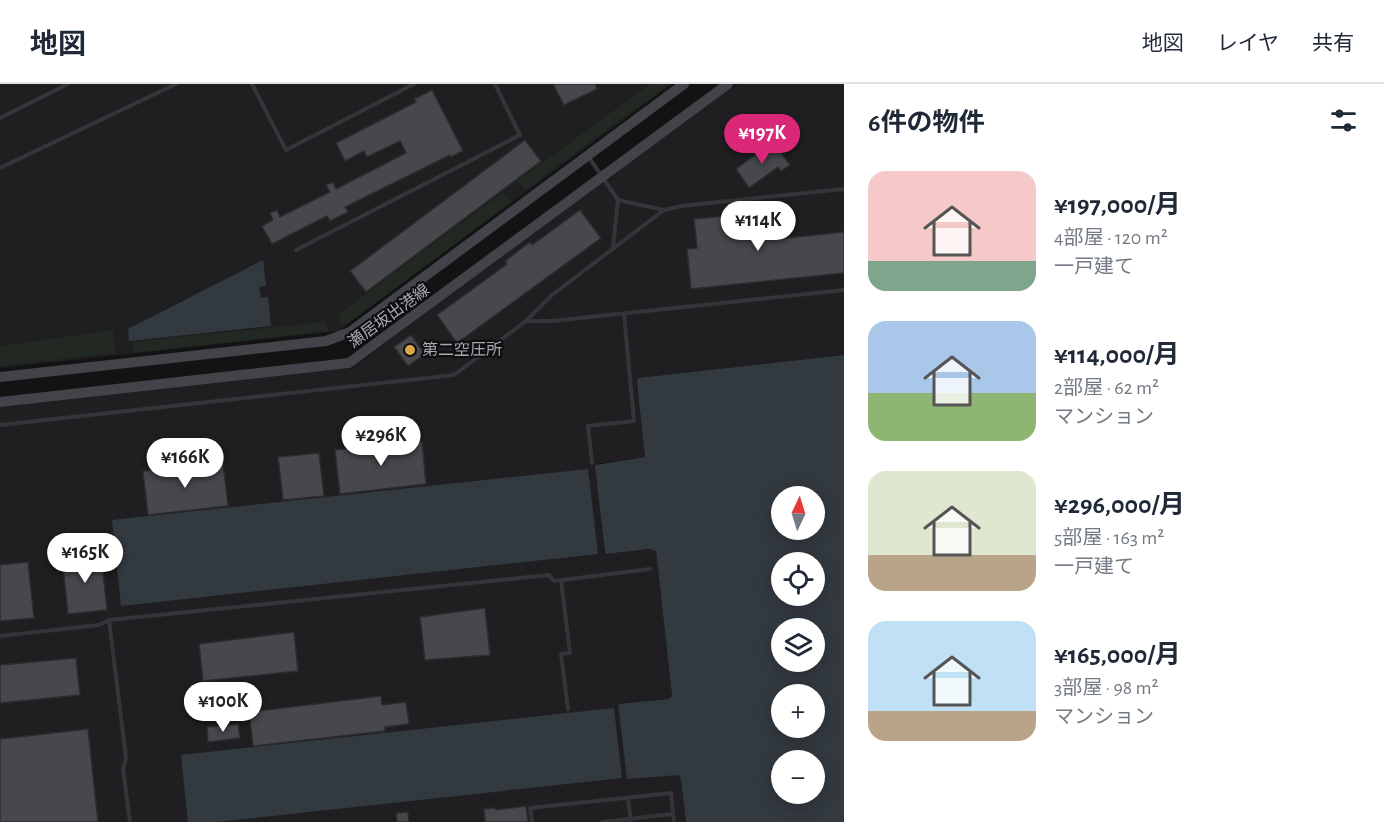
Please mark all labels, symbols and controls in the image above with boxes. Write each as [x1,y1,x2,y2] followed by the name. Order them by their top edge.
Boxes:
[30,31,86,59] text: 地図
[1142,33,1184,54] text: 地図
[1217,33,1279,54] text: レイヤ
[1312,33,1354,54] text: 共有
[1327,104,1360,137] icon: filters
[868,110,985,136] text: 6件の物件
[720,114,804,165] pin: ¥197K
[738,123,786,143] text: ¥197K
[1054,192,1181,218] text: ¥197,000/月
[916,195,988,267] icon: home
[716,201,800,252] pin: ¥114K
[735,210,781,230] text: ¥114K
[1054,228,1168,248] text: 4部屋 · 120 m²
[1054,257,1134,277] text: 一戸建て
[345,281,433,351] street label: 瀬居坂出港線
[422,341,502,358] place label: 第二空圧所
[1054,342,1179,368] text: ¥114,000/月
[403,343,417,357] marker: 第二空圧所
[916,345,988,417] icon: home
[1054,378,1159,398] text: 2部屋 · 62 m²
[1054,407,1154,427] text: マンション
[339,416,423,467] pin: ¥296K
[356,425,406,445] text: ¥296K
[143,438,227,489] pin: ¥166K
[161,447,209,467] text: ¥166K
[771,486,825,540] north arrow
[771,486,825,804] map controls
[1054,492,1185,518] text: ¥296,000/月
[916,495,988,567] icon: home
[1054,528,1164,548] text: 5部屋 · 163 m²
[43,533,127,584] pin: ¥165K
[61,542,109,562] text: ¥165K
[771,552,825,606] button: locate
[1054,557,1134,577] text: 一戸建て
[771,618,825,672] button: layers
[1054,642,1181,668] text: ¥165,000/月
[916,645,988,717] icon: home
[1054,678,1159,698] text: 3部屋 · 98 m²
[181,682,265,733] pin: ¥100K
[771,684,825,738] button: +
[198,691,248,711] text: ¥100K
[1054,707,1154,727] text: マンション
[771,750,825,804] button: −

